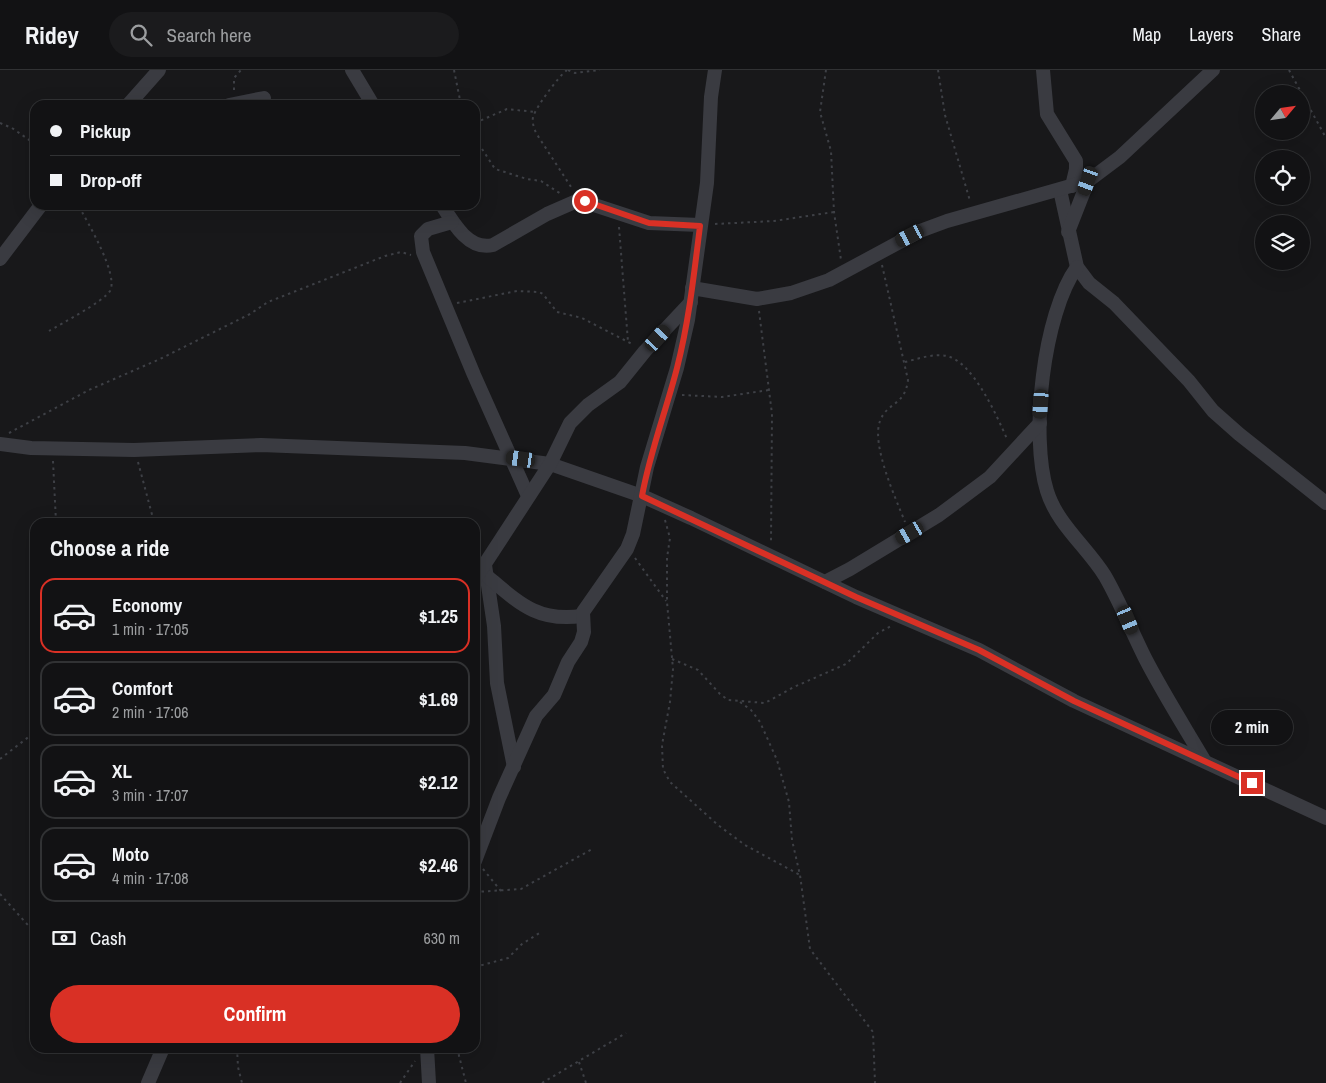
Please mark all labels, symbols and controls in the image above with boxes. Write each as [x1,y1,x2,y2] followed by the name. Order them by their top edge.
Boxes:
[109,12,459,57] search box
[25,19,79,51] text: Ridey
[127,21,155,49] icon: search
[167,22,251,48] text: Search here
[1133,22,1161,47] text: Map
[1189,22,1234,47] text: Layers
[1262,22,1301,47] text: Share
[1255,85,1310,140] north arrow
[1255,85,1310,270] map controls
[80,118,131,144] text: Pickup
[1255,150,1310,205] button: locate
[1075,164,1100,198] car
[80,167,141,193] text: Drop-off
[574,190,596,212] route start
[1255,215,1310,270] button: layers
[893,223,926,249] car
[642,322,673,354] car
[1032,389,1049,419] car
[505,449,536,469] car
[893,519,926,547] car
[50,533,169,563] text: Choose a ride
[112,592,182,618] text: Economy
[52,593,97,638] icon: car
[419,603,458,629] text: $1.25
[1115,603,1140,637] car
[112,618,189,640] text: 1 min · 17:05
[112,675,173,701] text: Comfort
[52,676,97,721] icon: car
[419,686,458,712] text: $1.69
[112,701,189,723] text: 2 min · 17:06
[1211,710,1293,746] callout: 2 min
[1235,716,1269,738] text: 2 min
[112,758,132,784] text: XL
[52,759,97,804] icon: car
[419,769,458,795] text: $2.12
[1241,772,1263,794] route end
[112,784,189,806] text: 3 min · 17:07
[112,841,149,867] text: Moto
[52,842,97,887] icon: car
[419,852,458,878] text: $2.46
[112,867,189,889] text: 4 min · 17:08
[50,924,78,952] icon: cash
[90,925,126,951] text: Cash
[424,927,460,949] text: 630 m
[50,985,460,1043] button: Confirm

